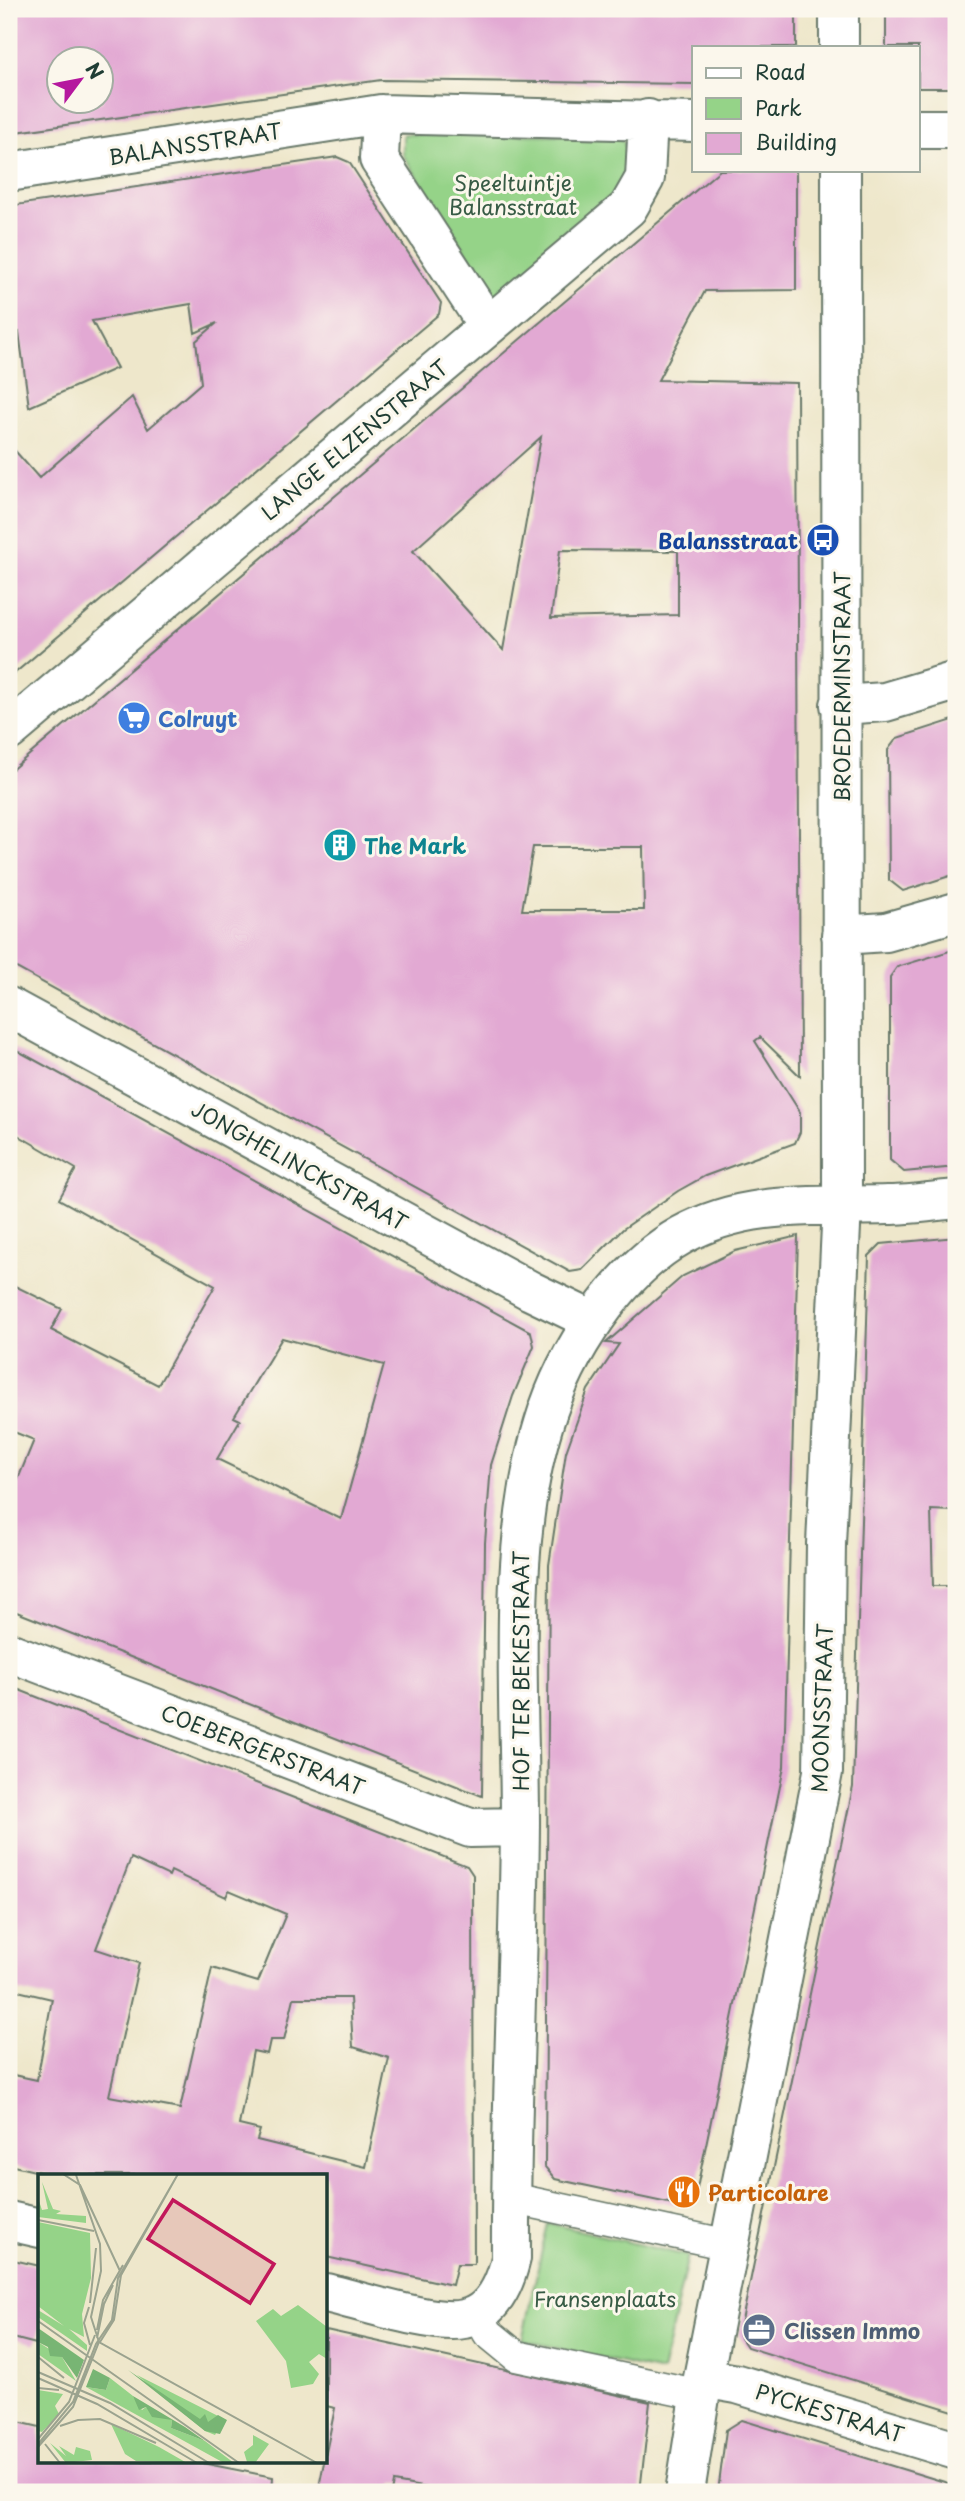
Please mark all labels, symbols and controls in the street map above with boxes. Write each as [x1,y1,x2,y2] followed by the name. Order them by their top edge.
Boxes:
[46,46,116,116] north arrow
[692,46,920,172] legend
[755,55,806,87] text: Road
[79,57,111,84] text: N
[755,91,802,123] text: Park
[106,113,285,172] street label: BALANSSTRAAT
[755,125,837,157] text: Building
[449,166,577,222] park label: Speeltuintje Balansstraat
[253,350,455,527] street label: LANGE ELZENSTRAAT
[804,521,842,559] bus stop icon: Balansstraat
[658,524,798,556] place label: Balansstraat
[825,571,857,803] street label: BROEDERMINSTRAAT
[115,699,153,737] supermarket icon: Colruyt
[158,702,237,734] place label: Colruyt
[321,826,359,864] building icon: The Mark
[364,829,466,861] place label: The Mark
[186,1092,414,1238] street label: JONGHELINCKSTRAAT
[504,1550,536,1791] street label: HOF TER BEKESTRAAT
[802,1622,840,1793] street label: MOONSSTRAAT
[156,1695,370,1803] street label: COEBERGERSTRAAT
[665,2173,703,2211] restaurant icon: Particolare
[38,2174,327,2462] inset map
[708,2176,829,2208] place label: Particolare
[534,2282,676,2314] park label: Fransenplaats
[740,2311,778,2349] office icon: Clissen Immo
[784,2314,920,2346] place label: Clissen Immo
[752,2374,908,2450] street label: PYCKESTRAAT

